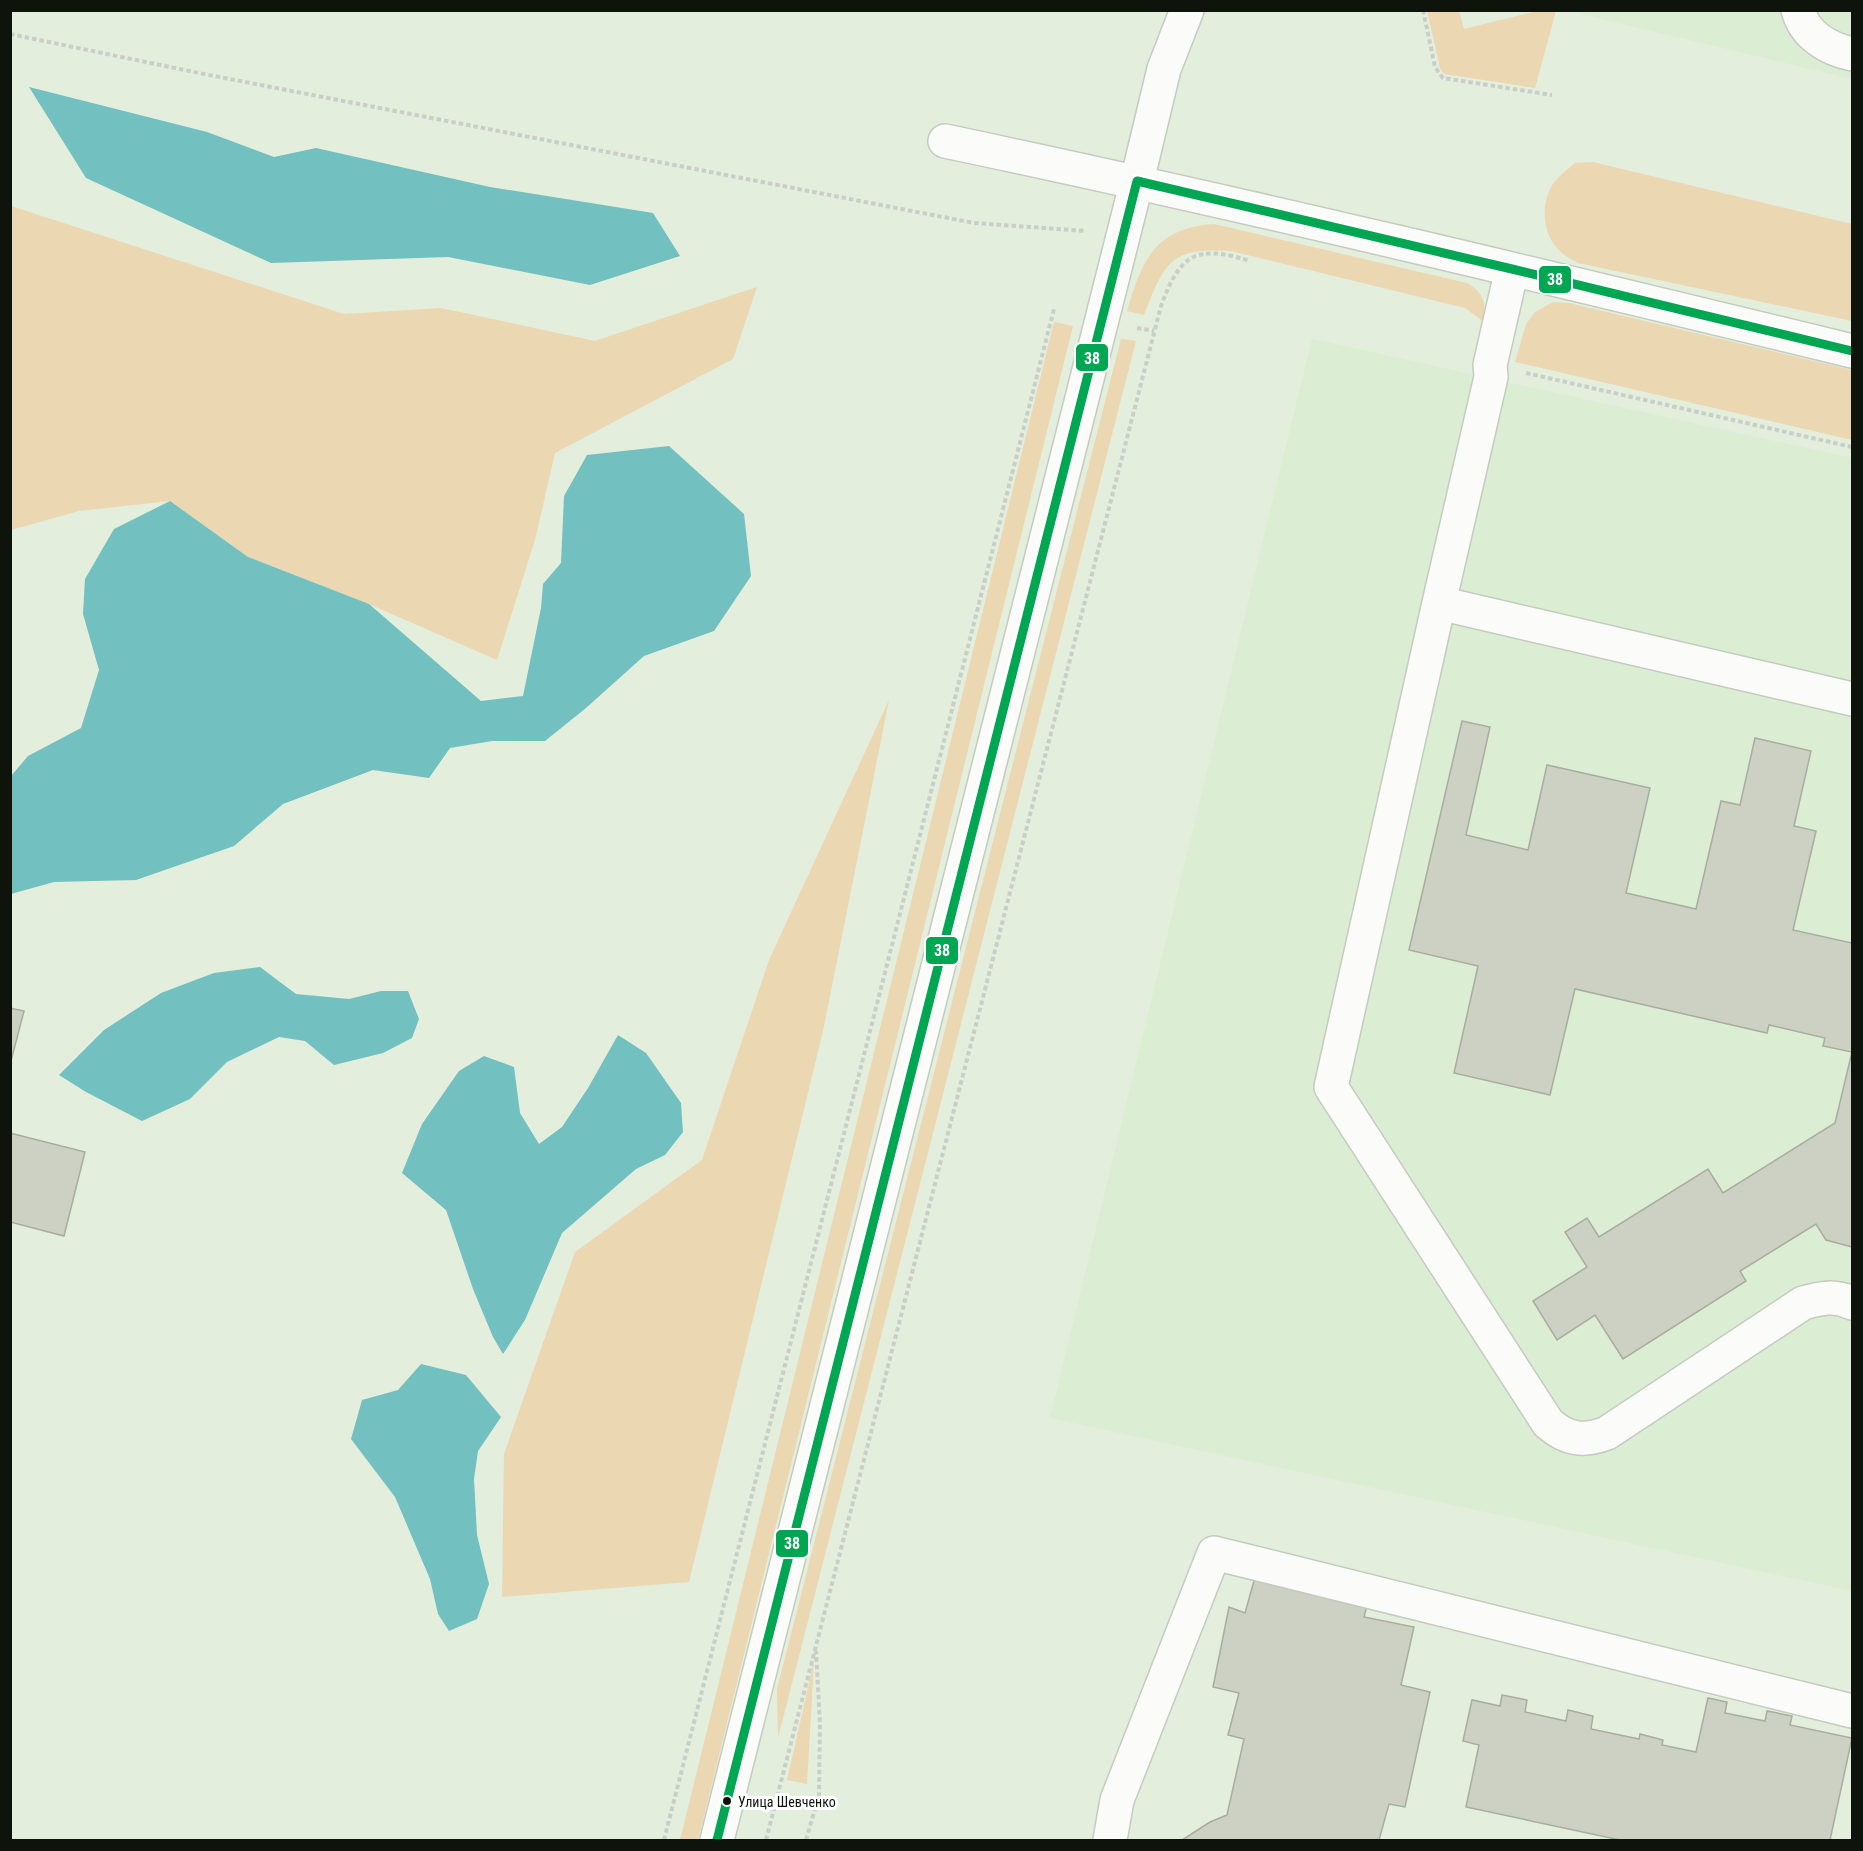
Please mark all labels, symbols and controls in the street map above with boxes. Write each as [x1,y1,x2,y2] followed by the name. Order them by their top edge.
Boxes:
[1538,265,1572,294] line badge: 38
[1547,270,1563,289] text: 38
[1075,343,1109,372] line badge: 38
[1084,349,1100,368] text: 38
[925,936,959,965] line badge: 38
[934,941,950,960] text: 38
[775,1529,809,1558] line badge: 38
[784,1534,800,1553] text: 38
[738,1794,836,1810] place label: Улица Шевченко
[721,1795,733,1807] marker: Улица Шевченко

